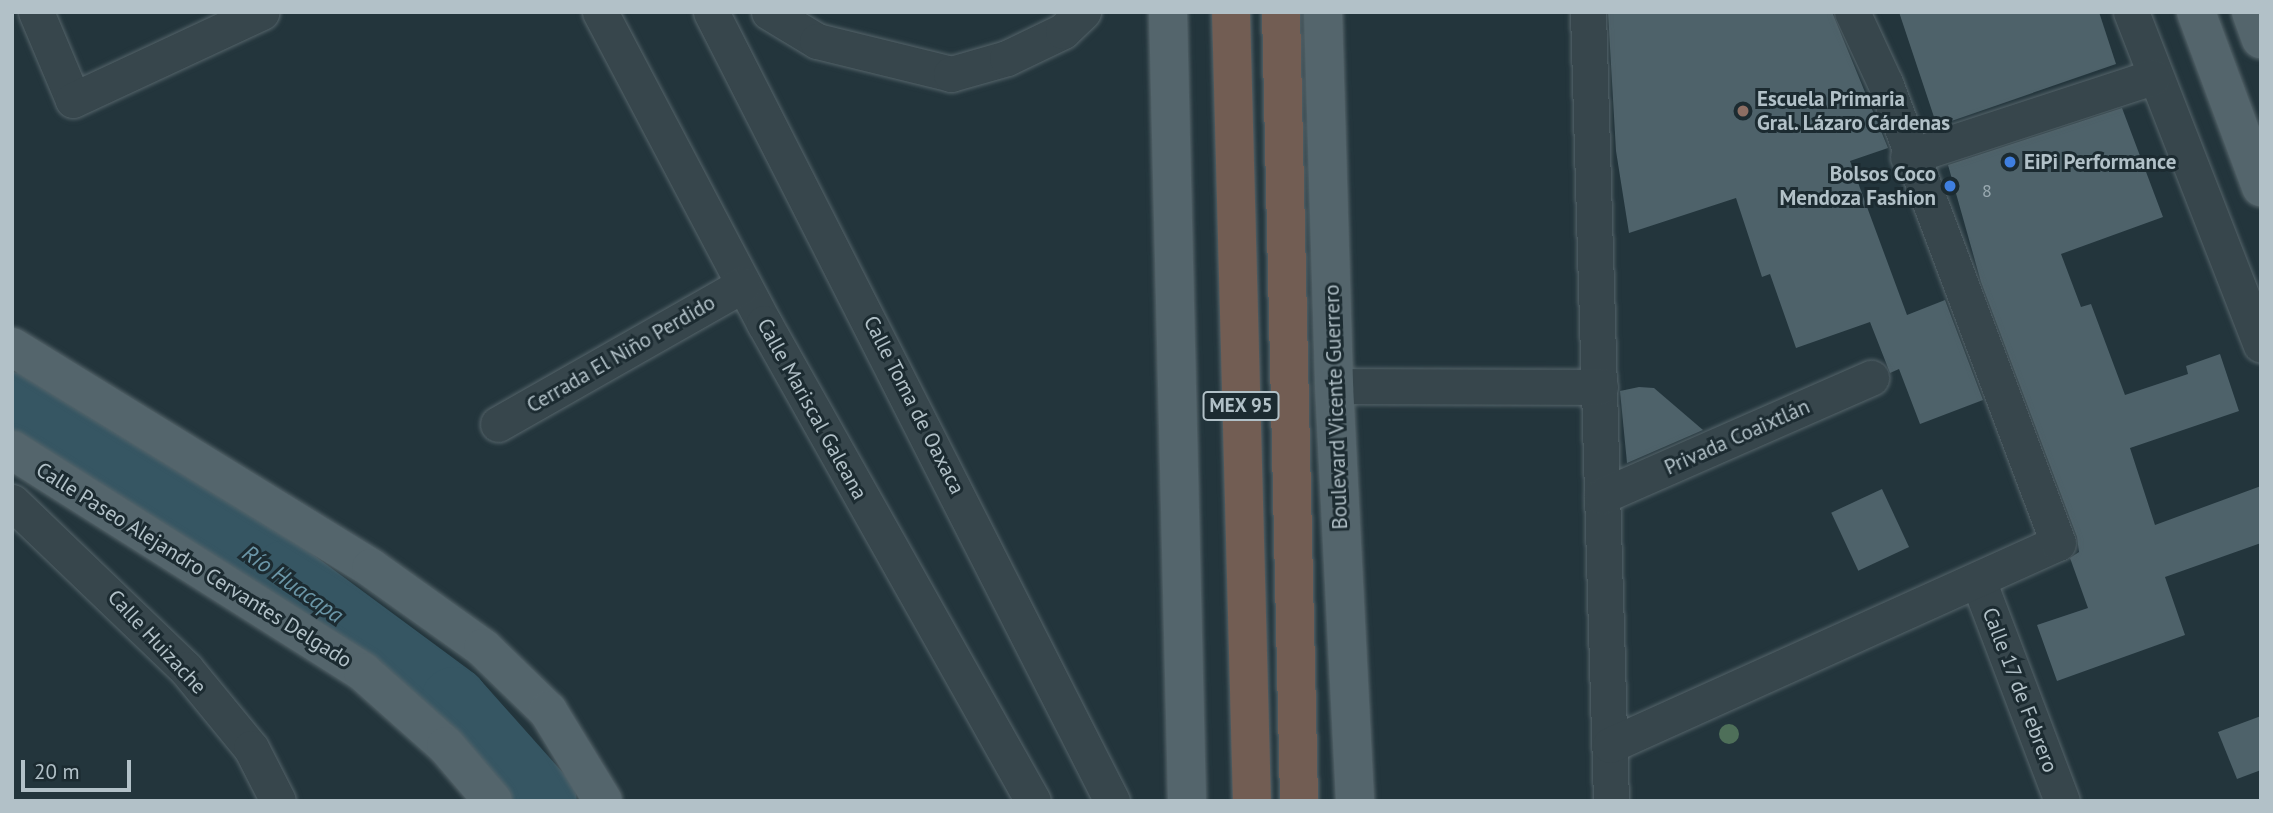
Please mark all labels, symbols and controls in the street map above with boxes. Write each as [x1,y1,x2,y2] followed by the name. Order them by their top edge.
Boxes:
[1757,86,1952,136] place label: Escuela Primaria Gral. Lázaro Cárdenas
[1735,103,1751,119] marker: Escuela Primaria Gral. Lázaro Cárdenas
[2024,149,2176,175] place label: EiPi Performance
[2002,154,2018,170] marker: EiPi Performance
[1780,161,1936,211] place label: Bolsos Coco Mendoza Fashion
[1942,178,1958,194] marker: Bolsos Coco Mendoza Fashion
[1982,180,1992,202] house number: 8
[1319,284,1353,530] street label: Boulevard Vicente Guerrero
[522,290,720,418] street label: Cerrada El Niño Perdido
[858,311,970,499] street label: Calle Toma de Oaxaca
[752,314,872,504] street label: Calle Mariscal Galeana
[1201,390,1281,422] road number: MEX 95
[1661,394,1813,480] street label: Privada Coaixtlán
[31,457,357,673] street label: Calle Paseo Alejandro Cervantes Delgado
[237,539,349,629] water label: Río Huacapa
[102,585,212,699] street label: Calle Huizache
[1977,603,2063,777] street label: Calle 17 de Febrero
[24,746,135,790] scale bar
[34,758,80,785] text: 20 m

